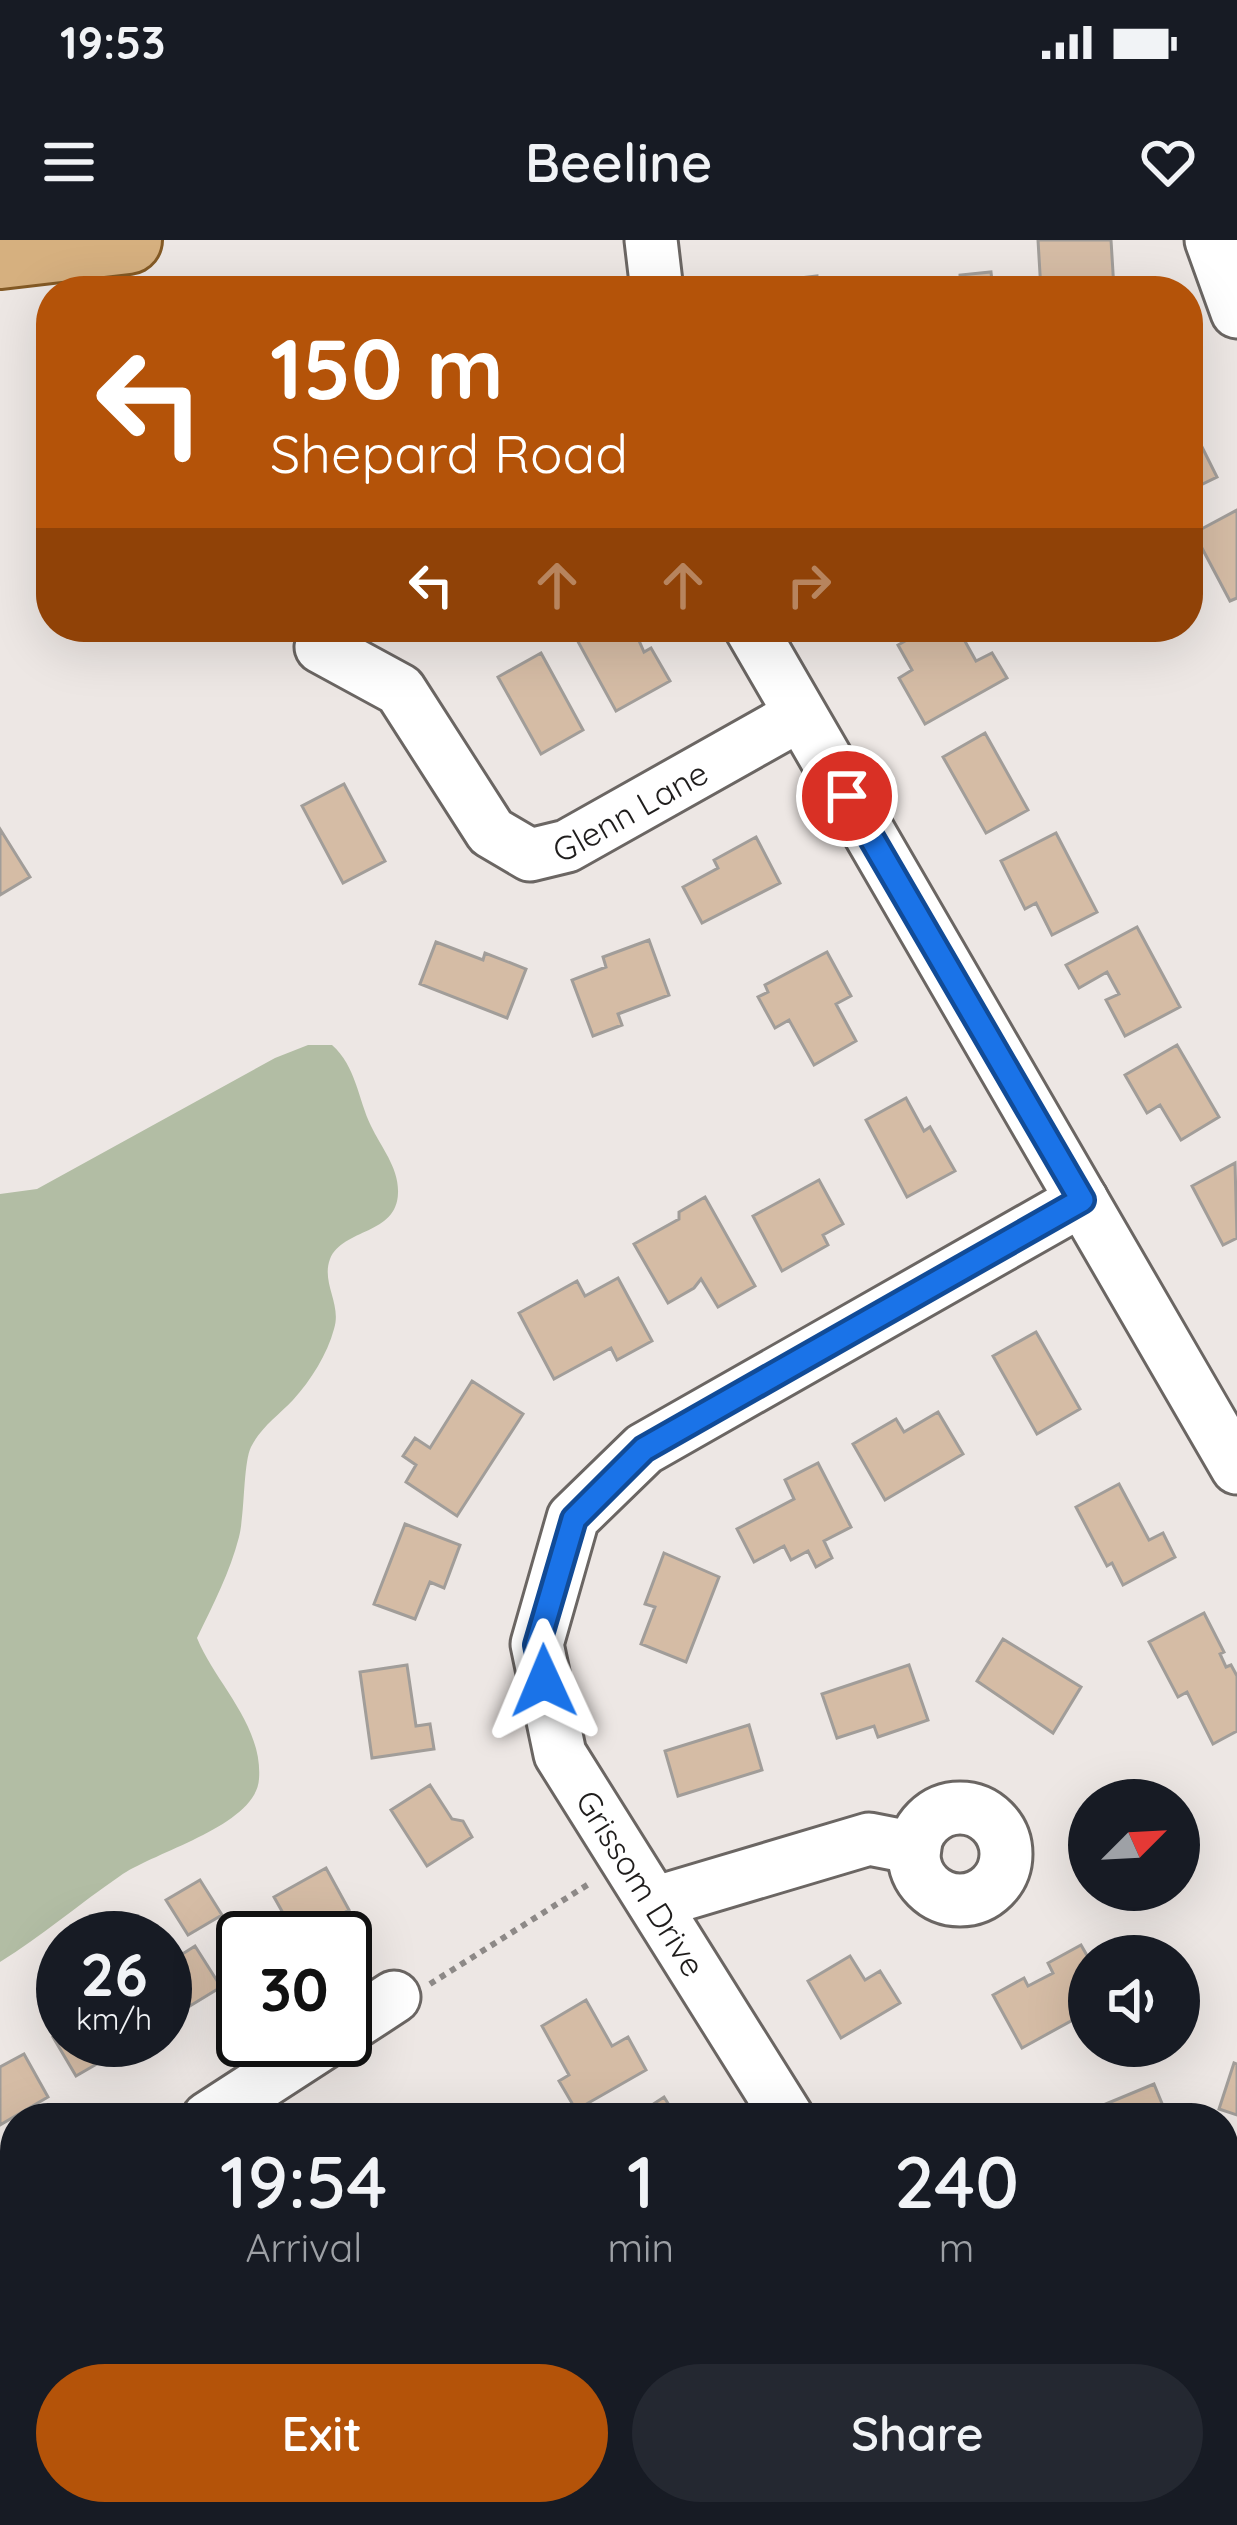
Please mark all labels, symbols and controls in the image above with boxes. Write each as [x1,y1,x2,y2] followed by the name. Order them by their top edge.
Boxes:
[60,14,165,70] text: 19:53
[525,128,712,196] text: Beeline
[36,129,102,195] icon: menu
[1135,129,1201,195] icon: heart
[270,315,504,420] text: 150 m
[72,324,228,480] icon: left
[270,419,628,487] text: Shepard Road
[398,552,464,618] icon: left
[524,552,590,618] icon: ahead
[650,552,716,618] icon: ahead
[776,552,842,618] icon: right
[796,745,898,847] pin
[549,751,715,869] street label: Glenn Lane
[814,763,880,829] icon: arrive
[481,1618,607,1744] position arrow
[1068,1779,1200,1911] north arrow
[1068,1779,1200,2067] map controls
[567,1782,715,1984] street label: Grissom Drive
[216,1911,372,2067] speed limit sign: 30
[1068,1935,1200,2067] button: sound
[80,1936,148,2011] text: 26
[76,2000,152,2038] text: km/h
[220,2136,388,2226] text: 19:54
[627,2136,655,2226] text: 1
[894,2136,1019,2226] text: 240
[245,2223,362,2272] text: Arrival
[608,2223,674,2272] text: min
[939,2223,974,2272] text: m
[36,2364,608,2502] button: Exit
[632,2364,1203,2502] button: Share

